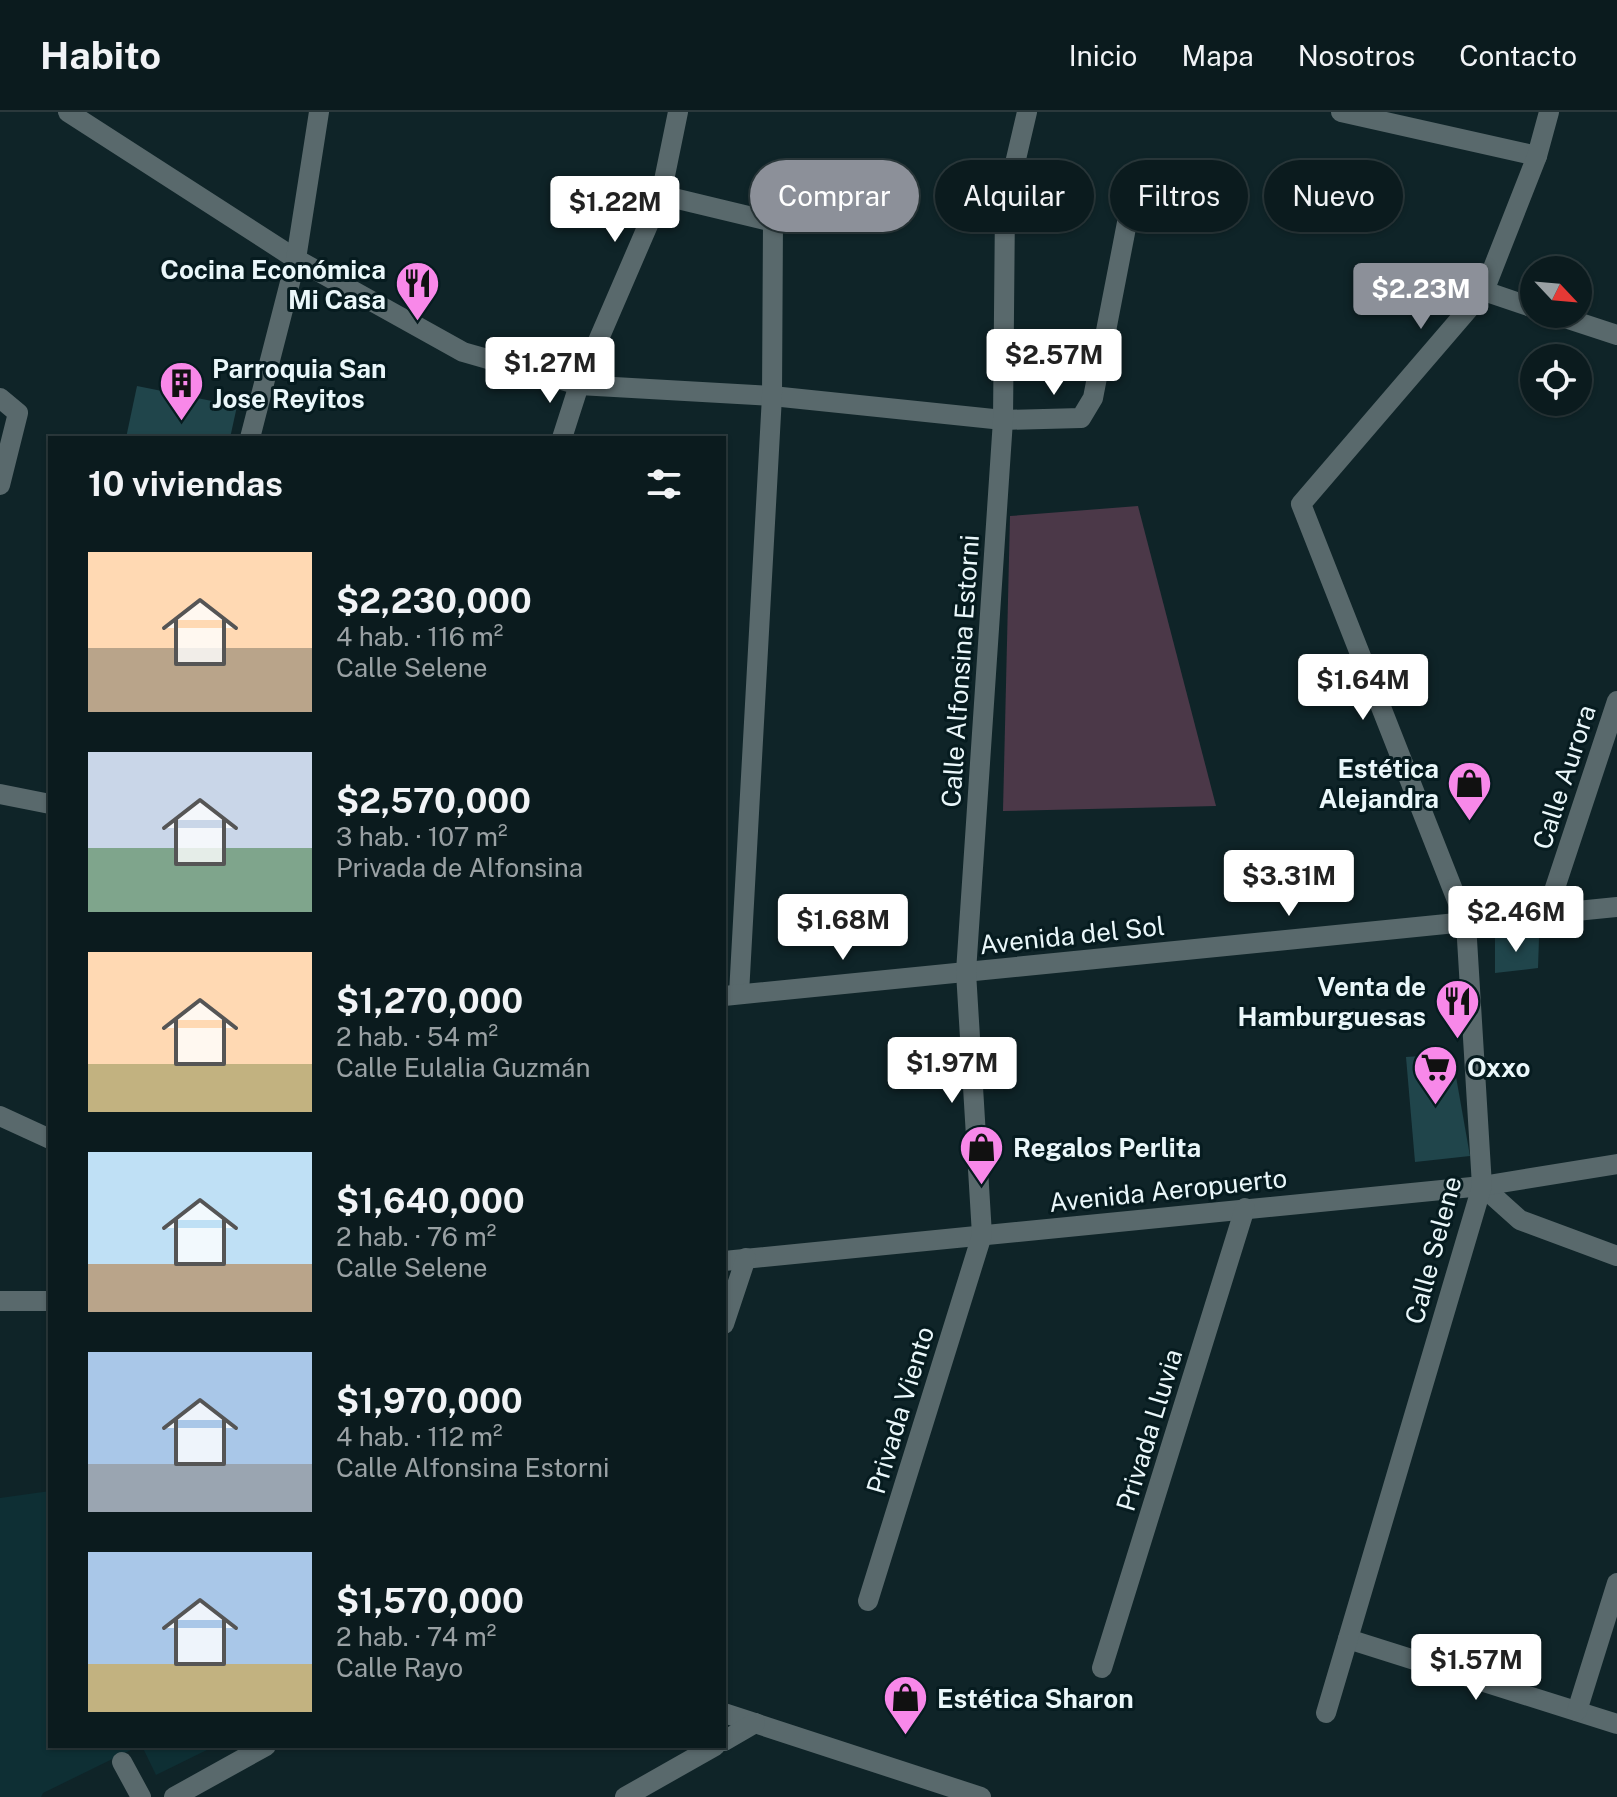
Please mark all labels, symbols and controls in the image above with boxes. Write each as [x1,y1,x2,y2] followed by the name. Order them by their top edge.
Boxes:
[40,33,161,78] text: Habito
[1069,39,1137,72] text: Inicio
[1181,39,1254,72] text: Mapa
[1298,39,1415,72] text: Nosotros
[1459,39,1577,72] text: Contacto
[750,160,919,232] chip: Comprar
[935,160,1094,232] chip: Alquilar
[1110,160,1248,232] chip: Filtros
[1264,160,1403,232] chip: Nuevo
[550,176,680,244] pin: $1.22M
[568,186,662,217] text: $1.22M
[160,254,386,315] place label: Cocina Económica Mi Casa
[1520,256,1592,328] north arrow
[1520,256,1592,416] map controls
[393,260,441,323] restaurant icon: Cocina Económica Mi Casa
[1356,263,1486,331] pin: $2.23M
[1371,273,1471,304] text: $2.23M
[989,329,1119,397] pin: $2.57M
[485,337,615,405] pin: $1.27M
[1005,339,1103,370] text: $2.57M
[1520,344,1592,416] button: locate
[504,347,597,378] text: $1.27M
[212,353,387,414] place label: Parroquia San Jose Reyitos
[157,359,205,422] building icon: Parroquia San Jose Reyitos
[642,462,686,506] icon: filters
[88,464,283,504] text: 10 viviendas
[935,534,985,808] street label: Calle Alfonsina Estorni
[336,581,532,621] text: $2,230,000
[152,584,248,680] icon: home
[336,621,503,652] text: 4 hab. · 116 m²
[336,652,488,683] text: Calle Selene
[1298,654,1428,722] pin: $1.64M
[1316,664,1410,695] text: $1.64M
[1526,701,1602,853] street label: Calle Aurora
[1319,753,1439,814] place label: Estética Alejandra
[1446,759,1494,822] shop icon: Estética Alejandra
[336,781,531,821] text: $2,570,000
[152,784,248,880] icon: home
[336,821,508,852] text: 3 hab. · 107 m²
[1224,850,1354,918] pin: $3.31M
[336,852,583,883] text: Privada de Alfonsina
[1242,860,1336,891] text: $3.31M
[1451,886,1581,954] pin: $2.46M
[778,894,908,962] pin: $1.68M
[1466,896,1566,927] text: $2.46M
[796,904,890,935] text: $1.68M
[978,910,1166,960] street label: Avenida del Sol
[1238,971,1426,1032] place label: Venta de Hamburguesas
[1433,977,1481,1040] restaurant icon: Venta de Hamburguesas
[336,981,523,1021] text: $1,270,000
[152,984,248,1080] icon: home
[336,1021,498,1052] text: 2 hab. · 54 m²
[887,1037,1017,1105] pin: $1.97M
[1412,1043,1460,1106] supermarket icon: Oxxo
[906,1047,998,1078] text: $1.97M
[336,1052,590,1083] text: Calle Eulalia Guzmán
[1467,1052,1531,1083] place label: Oxxo
[958,1123,1006,1186] shop icon: Regalos Perlita
[1013,1132,1201,1163] place label: Regalos Perlita
[1047,1162,1289,1218] street label: Avenida Aeropuerto
[1398,1173,1468,1327] street label: Calle Selene
[336,1181,525,1221] text: $1,640,000
[152,1184,248,1280] icon: home
[336,1221,496,1252] text: 2 hab. · 76 m²
[336,1252,488,1283] text: Calle Selene
[860,1323,940,1497] street label: Privada Viento
[1110,1345,1188,1515] street label: Privada Lluvia
[336,1381,523,1421] text: $1,970,000
[152,1384,248,1480] icon: home
[336,1421,503,1452] text: 4 hab. · 112 m²
[336,1452,609,1483] text: Calle Alfonsina Estorni
[336,1581,524,1621] text: $1,570,000
[152,1584,248,1680] icon: home
[336,1621,496,1652] text: 2 hab. · 74 m²
[1411,1634,1541,1702] pin: $1.57M
[1429,1644,1523,1675] text: $1.57M
[336,1652,463,1683] text: Calle Rayo
[882,1674,930,1737] shop icon: Estética Sharon
[937,1683,1134,1714] place label: Estética Sharon

